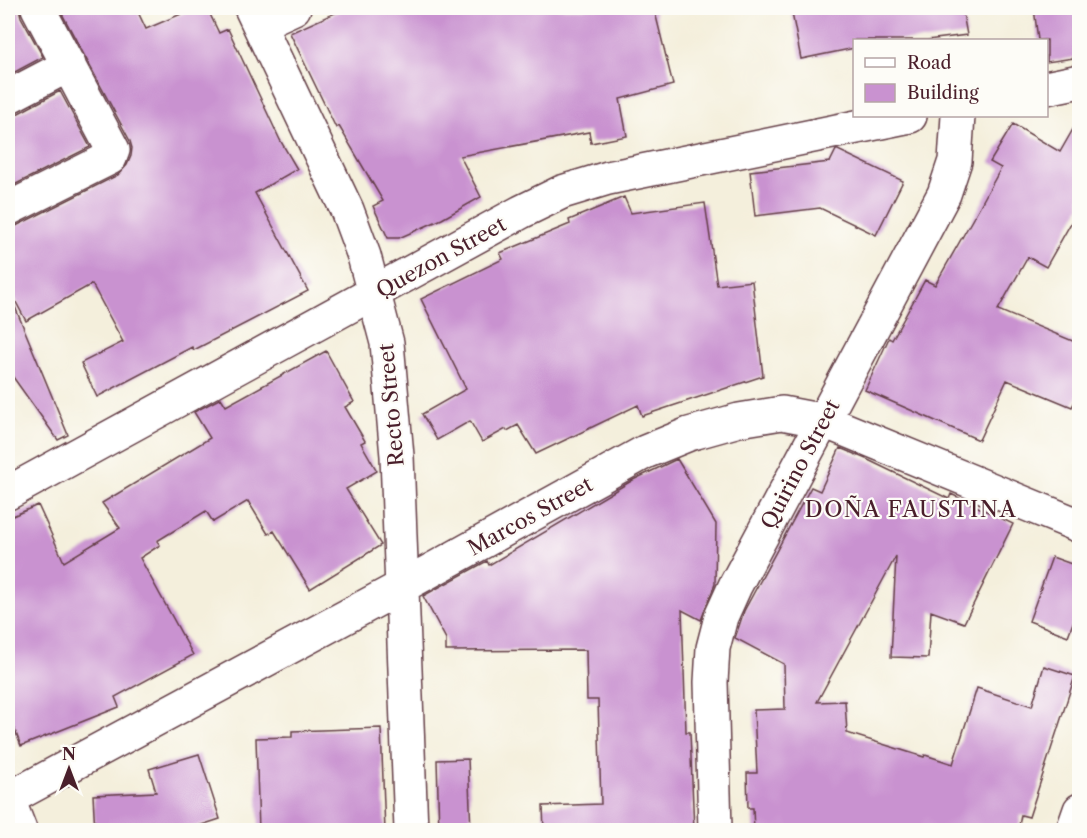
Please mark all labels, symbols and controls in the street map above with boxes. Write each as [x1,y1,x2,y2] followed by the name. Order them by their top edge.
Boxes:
[853,39,1048,117] legend
[907,52,952,74] text: Road
[907,82,979,104] text: Building
[372,211,511,303] street label: Quezon Street
[373,342,409,468] street label: Recto Street
[755,394,845,533] street label: Quirino Street
[463,471,597,561] street label: Marcos Street
[805,495,1017,523] district label: DOÑA FAUSTINA
[39,739,99,799] north arrow
[62,744,76,764] text: N

